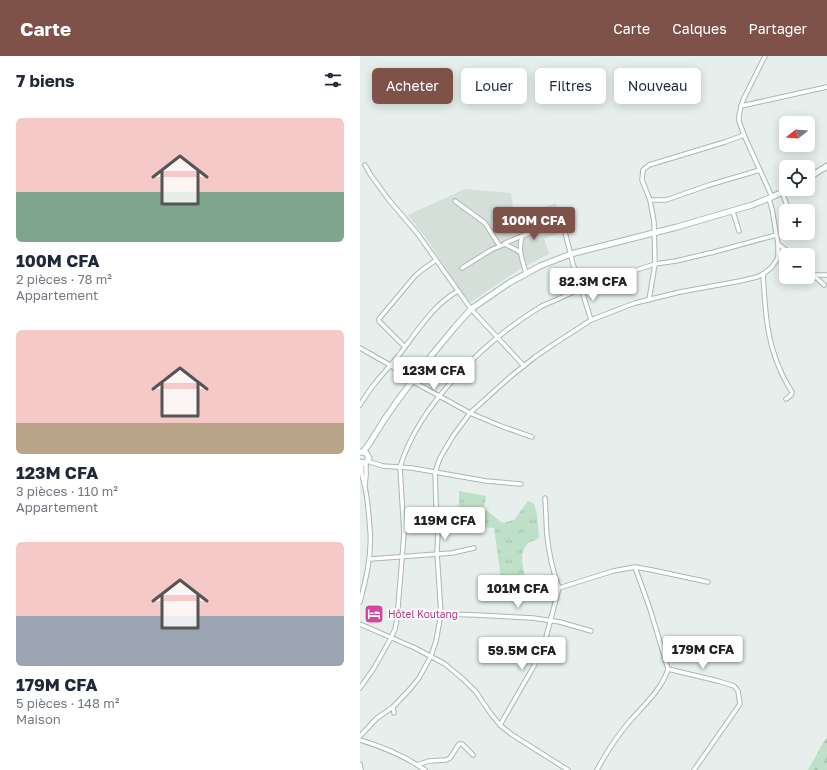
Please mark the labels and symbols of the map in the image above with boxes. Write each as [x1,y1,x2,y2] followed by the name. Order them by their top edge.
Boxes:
[779,116,815,152] north arrow
[493,207,575,241] pin: 100M CFA
[547,268,639,302] pin: 82.3M CFA
[393,357,475,391] pin: 123M CFA
[404,507,486,541] pin: 119M CFA
[477,575,559,609] pin: 101M CFA
[363,603,385,625] hotel icon: Hôtel Koutang
[388,608,458,620] place label: Hôtel Koutang
[662,636,744,670] pin: 179M CFA
[476,637,568,671] pin: 59.5M CFA

